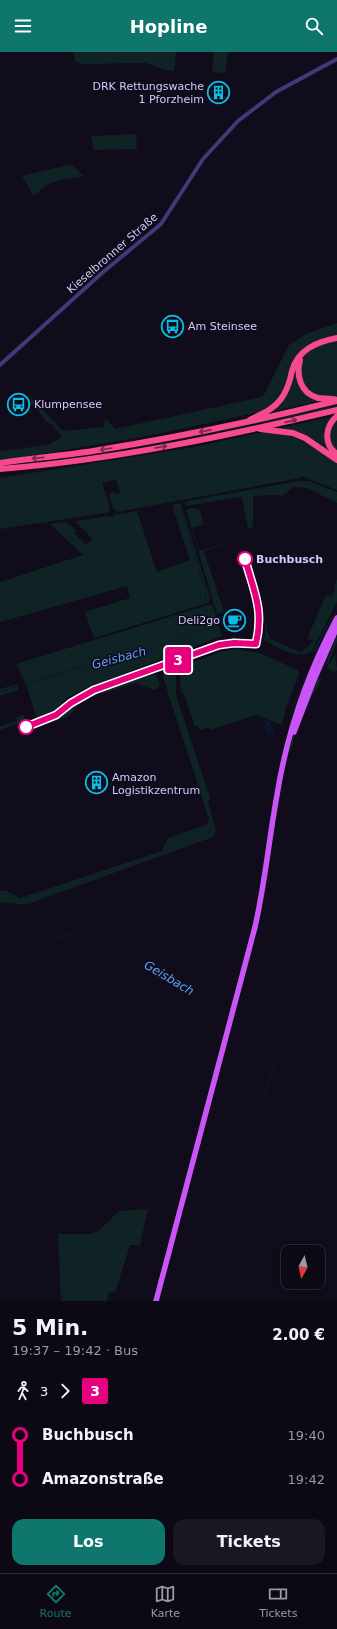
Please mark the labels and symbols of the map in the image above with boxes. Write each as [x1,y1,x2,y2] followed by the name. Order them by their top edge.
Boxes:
[206,79,232,105] building icon: DRK Rettungswache 1 Pforzheim
[92,80,204,106] place label: DRK Rettungswache 1 Pforzheim
[64,210,160,296] street label: Kieselbronner Straße
[159,313,185,339] bus stop icon: Am Steinsee
[188,320,257,333] place label: Am Steinsee
[5,391,31,417] bus stop icon: Klumpensee
[34,398,102,411] place label: Klumpensee
[284,416,297,424] one-way arrow
[199,428,212,436] one-way arrow
[154,442,167,450] one-way arrow
[99,445,112,453] one-way arrow
[32,455,45,462] one-way arrow
[237,551,253,567] marker: Buchbusch
[256,553,323,566] place label: Buchbusch
[222,607,248,633] cafe icon: Deli2go
[178,614,220,627] place label: Deli2go
[90,644,148,672] water label: Geisbach
[165,647,191,673] line badge: 3
[18,719,34,735] unlabelled marker
[83,770,109,796] building icon: Amazon Logistikzentrum
[112,771,200,797] place label: Amazon Logistikzentrum
[142,958,196,998] water label: Geisbach
[281,1245,325,1289] north arrow

